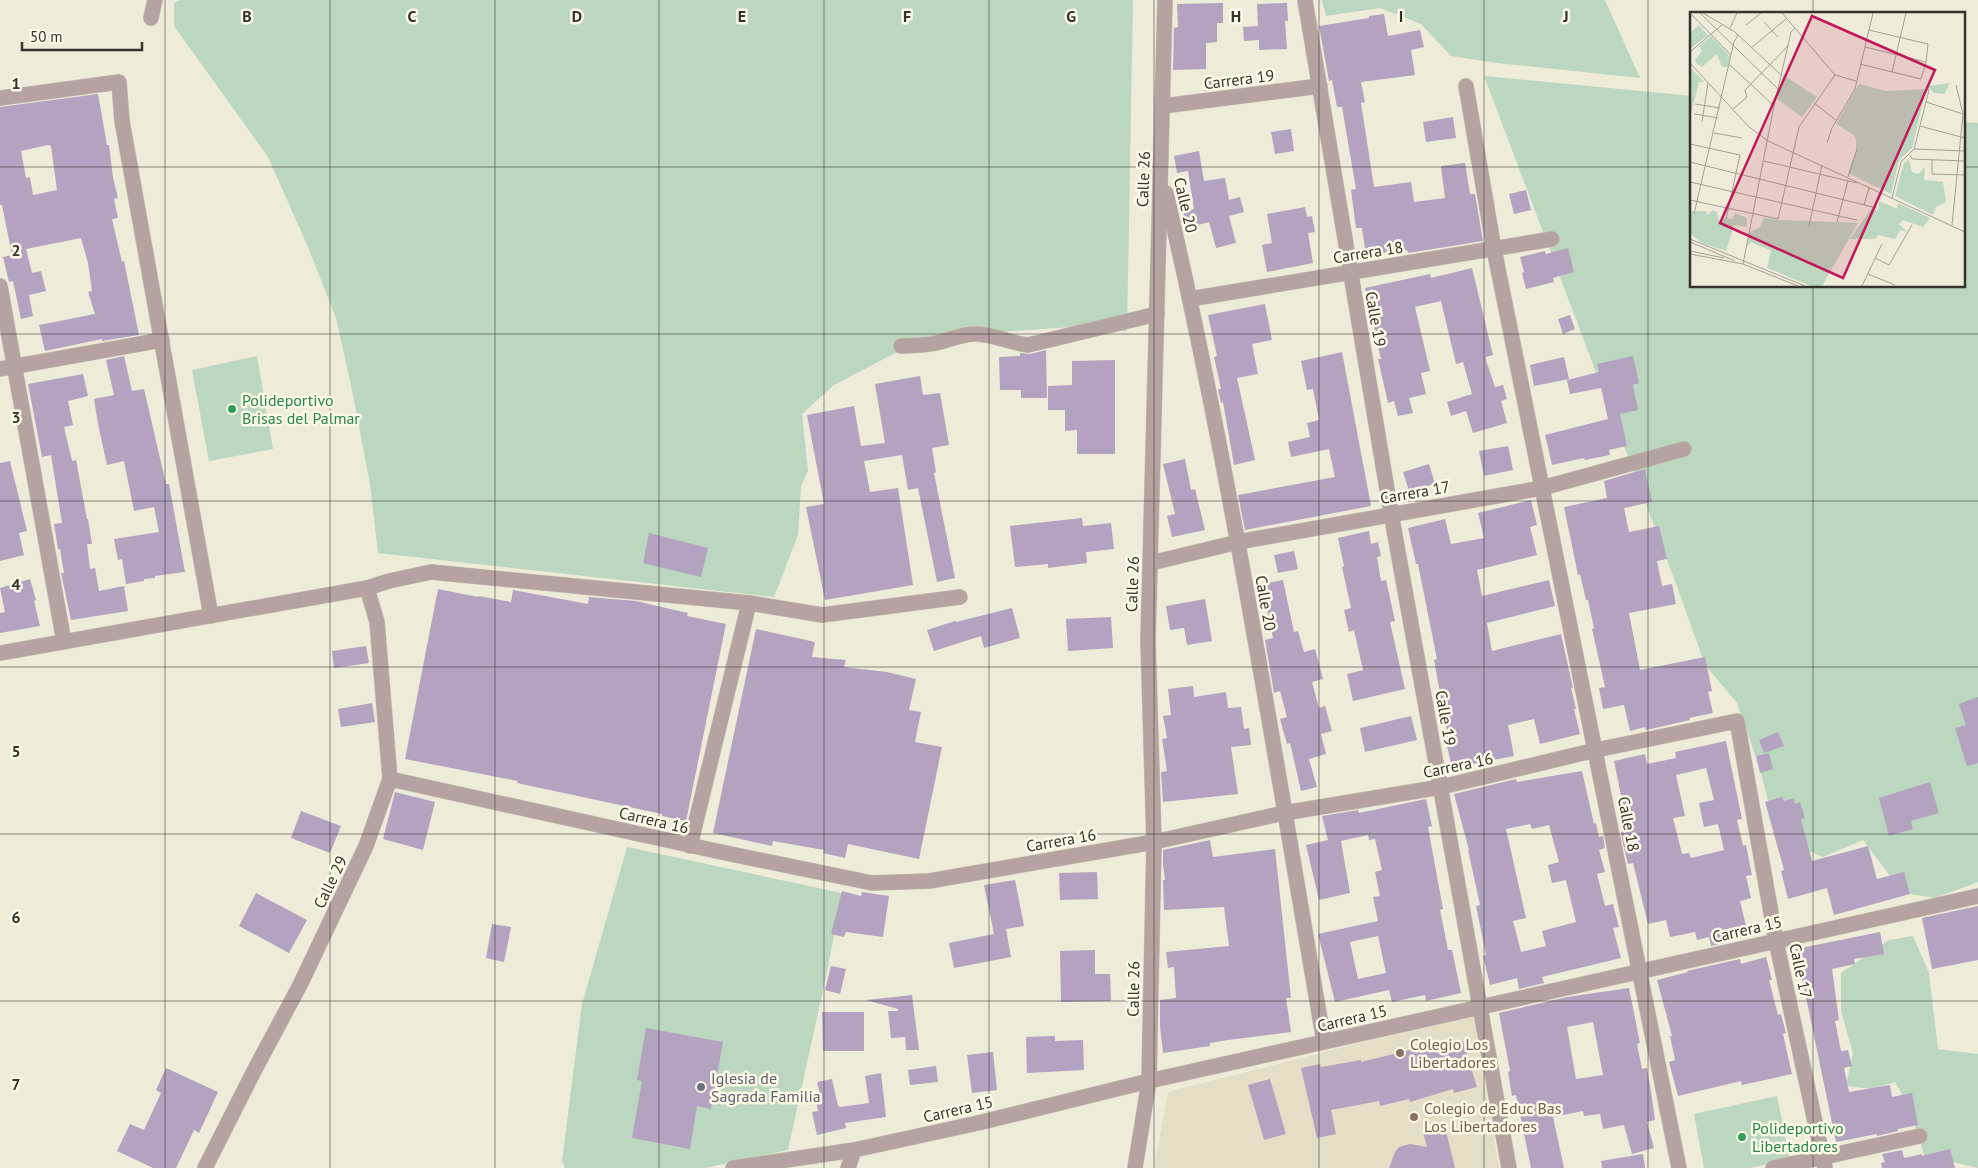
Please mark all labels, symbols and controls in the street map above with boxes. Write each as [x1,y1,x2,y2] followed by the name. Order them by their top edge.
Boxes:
[242,6,252,26] text: B
[408,6,417,26] text: C
[572,6,582,26] text: D
[738,6,746,26] text: E
[903,6,911,26] text: F
[1066,6,1076,26] text: G
[1231,6,1241,26] text: H
[1399,6,1403,26] text: I
[1562,6,1569,26] text: J
[1690,12,1966,288] inset map
[22,20,142,52] scale bar
[30,27,63,46] text: 50 m
[1203,65,1275,93] street label: Carrera 19
[11,73,21,93] text: 1
[1132,151,1154,207] street label: Calle 26
[1170,175,1202,235] street label: Calle 20
[1331,237,1405,267] street label: Carrera 18
[11,240,21,260] text: 2
[1361,290,1391,348] street label: Calle 19
[242,390,360,428] place label: Polideportivo Brisas del Palmar
[226,403,238,415] marker: Polideportivo Brisas del Palmar
[11,407,21,427] text: 3
[1378,476,1452,508] street label: Carrera 17
[1121,556,1143,612] street label: Calle 26
[11,574,21,594] text: 4
[1251,574,1281,633] street label: Calle 20
[1431,689,1461,747] street label: Calle 19
[11,741,21,761] text: 5
[1421,748,1495,782] street label: Carrera 16
[1614,795,1644,853] street label: Calle 18
[617,802,691,838] street label: Carrera 16
[1024,824,1098,856] street label: Carrera 16
[309,852,351,912] street label: Calle 29
[11,907,21,927] text: 6
[1710,911,1784,947] street label: Carrera 15
[1785,942,1817,1000] street label: Calle 17
[1123,961,1143,1017] street label: Calle 26
[1315,1000,1389,1036] street label: Carrera 15
[1410,1034,1496,1072] place label: Colegio Los Libertadores
[1394,1047,1406,1059] marker: Colegio Los Libertadores
[711,1068,821,1106] place label: Iglesia de Sagrada Familia
[11,1074,21,1094] text: 7
[695,1081,707,1093] marker: Iglesia de Sagrada Familia
[921,1091,995,1127] street label: Carrera 15
[1424,1098,1562,1136] place label: Colegio de Educ Bas Los Libertadores
[1408,1111,1420,1123] marker: Colegio de Educ Bas Los Libertadores
[1752,1118,1844,1156] place label: Polideportivo Libertadores
[1736,1131,1748,1143] marker: Polideportivo Libertadores

